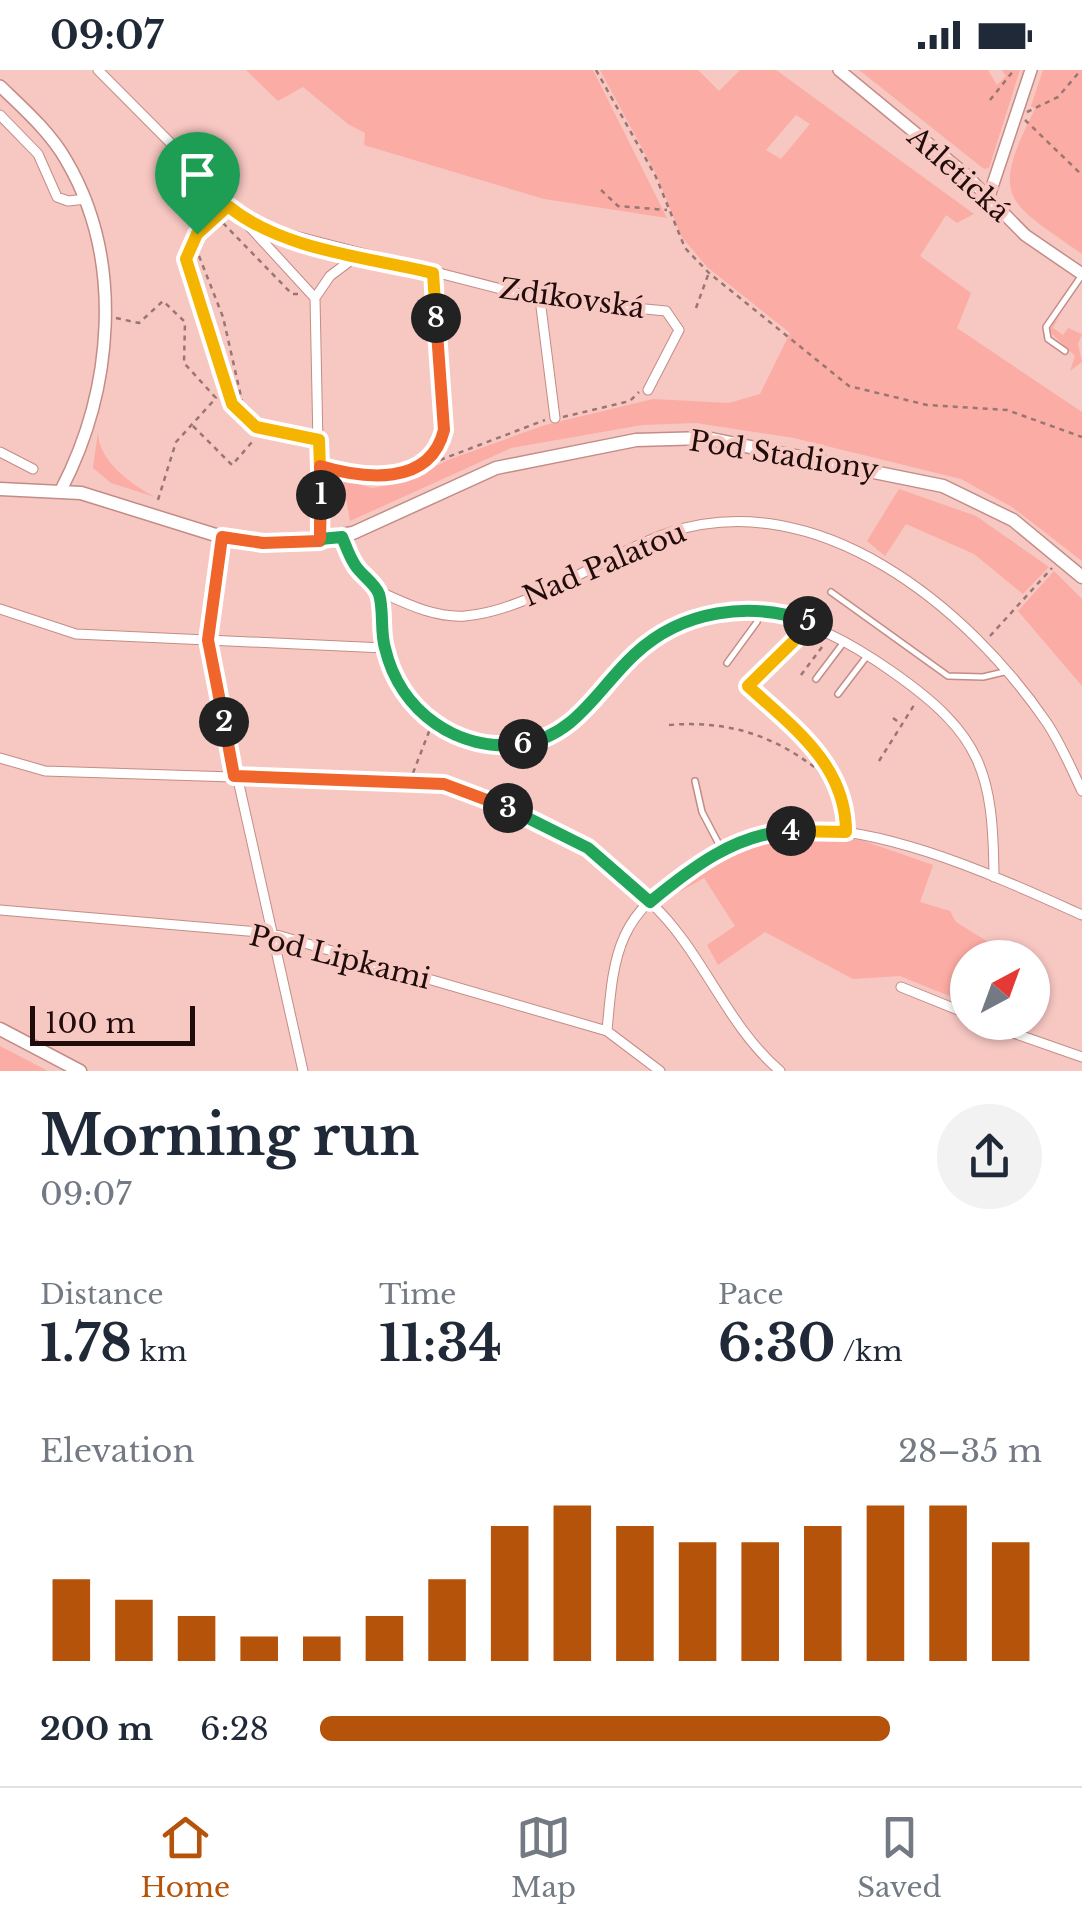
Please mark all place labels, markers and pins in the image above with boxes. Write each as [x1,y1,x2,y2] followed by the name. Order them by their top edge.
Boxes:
[155,132,240,235] pin
[411,293,461,343] pin: 8
[296,470,346,520] pin: 1
[783,596,833,646] pin: 5
[199,697,249,747] pin: 2
[498,719,548,769] pin: 6
[483,783,533,833] pin: 3
[766,806,816,856] pin: 4

